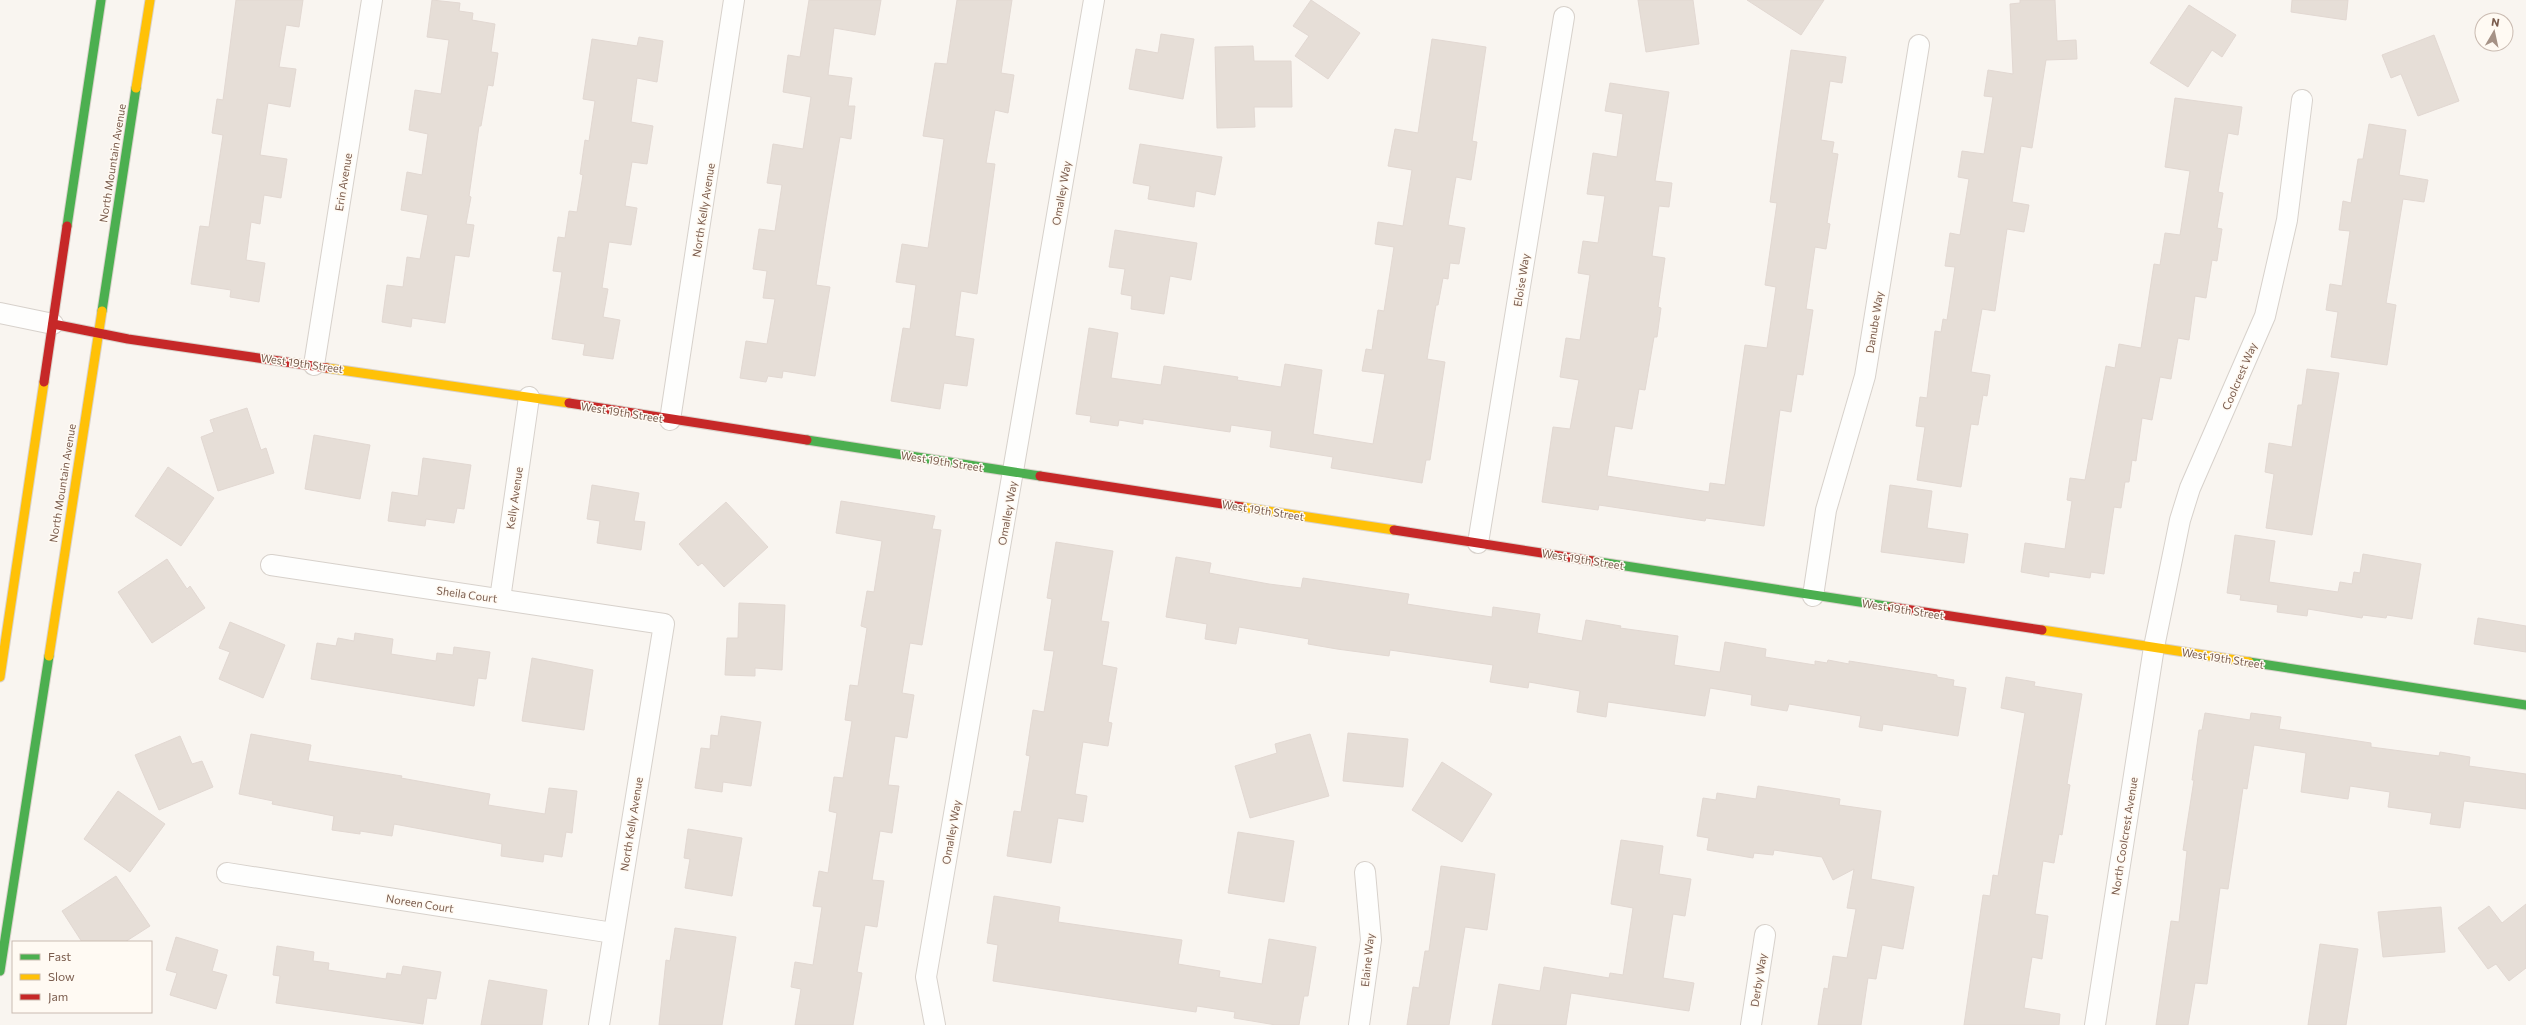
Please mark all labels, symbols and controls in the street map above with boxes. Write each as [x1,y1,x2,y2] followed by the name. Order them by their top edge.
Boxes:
[2474,12,2514,52] north arrow
[2491,15,2501,29] text: N
[96,103,128,223] street label: North Mountain Avenue
[332,152,354,212] street label: Erin Avenue
[1049,159,1073,226] street label: Omalley Way
[689,162,717,258] street label: North Kelly Avenue
[1510,252,1532,307] street label: Eloise Way
[1863,290,1885,354] street label: Danube Way
[2219,340,2259,412] street label: Coolcrest Way
[260,351,345,375] street label: West 19th Street
[580,399,665,425] street label: West 19th Street
[46,423,78,543] street label: North Mountain Avenue
[900,448,985,474] street label: West 19th Street
[503,466,525,530] street label: Kelly Avenue
[995,479,1019,546] street label: Omalley Way
[1221,497,1306,523] street label: West 19th Street
[1541,546,1626,572] street label: West 19th Street
[436,583,499,605] street label: Sheila Court
[1861,596,1946,622] street label: West 19th Street
[2181,645,2266,671] street label: West 19th Street
[617,776,645,872] street label: North Kelly Avenue
[2108,776,2140,896] street label: North Coolcrest Avenue
[939,798,963,865] street label: Omalley Way
[385,891,455,915] street label: Noreen Court
[1358,932,1376,988] street label: Elaine Way
[12,941,152,1013] legend
[48,949,71,963] text: Fast
[1747,952,1769,1008] street label: Derby Way
[48,969,75,983] text: Slow
[48,989,68,1004] text: Jam

